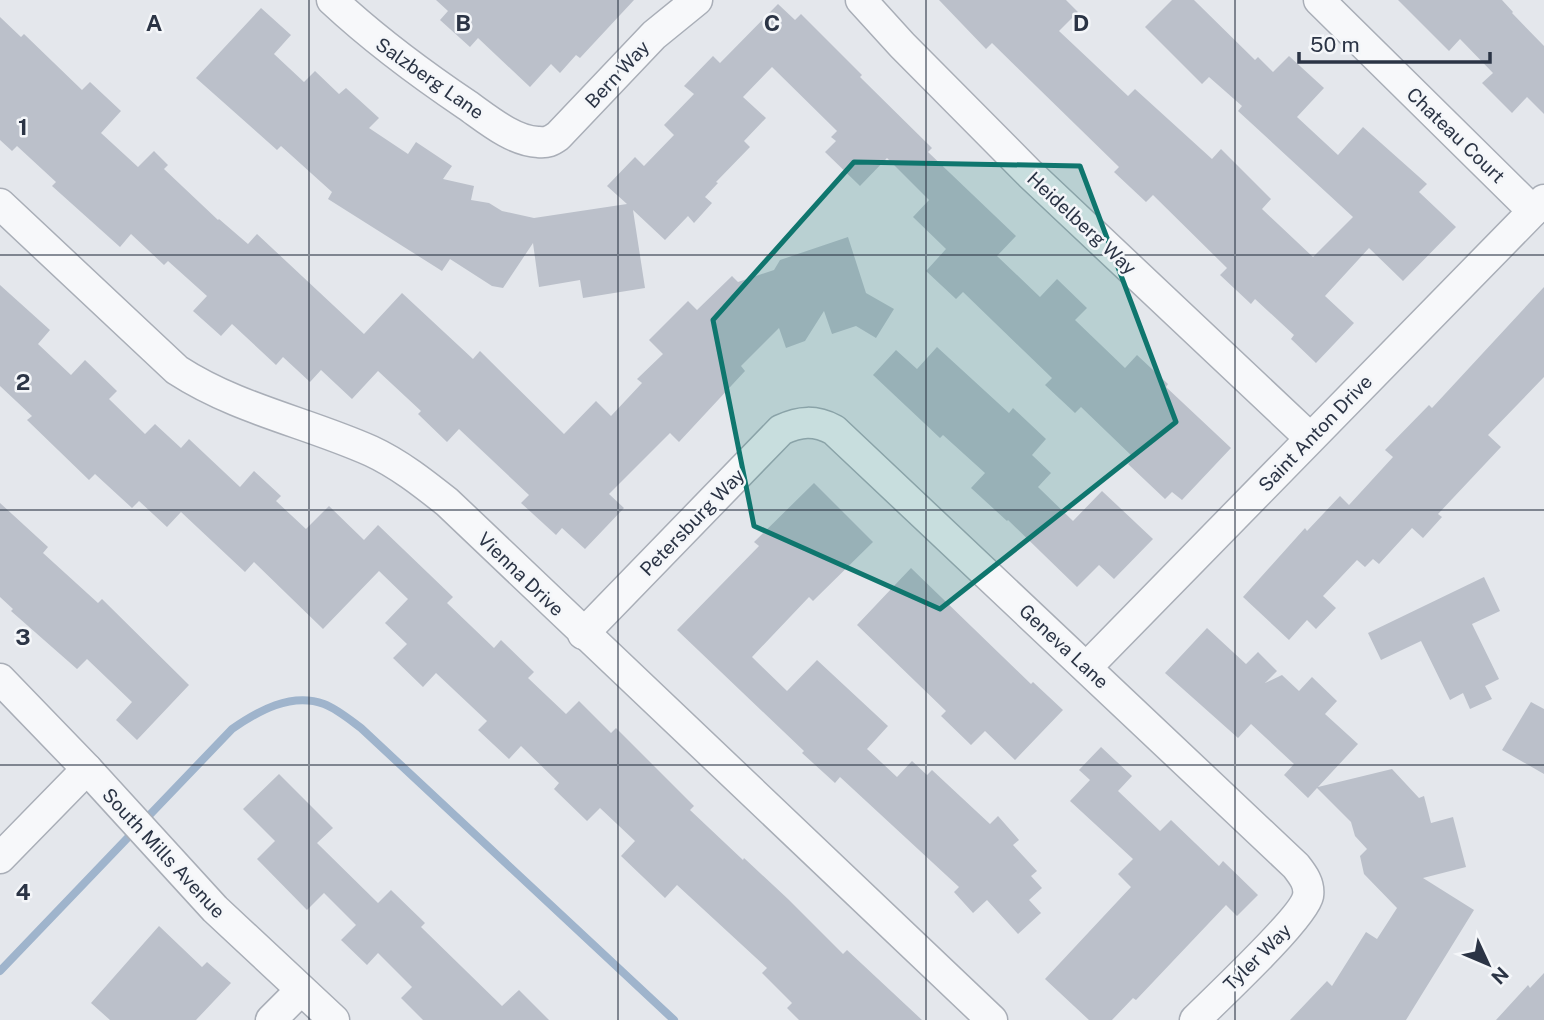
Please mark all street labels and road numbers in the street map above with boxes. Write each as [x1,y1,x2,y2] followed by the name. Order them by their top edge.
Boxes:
[372,33,488,123] street label: Salzberg Lane
[580,36,654,112] street label: Bern Way
[1403,83,1509,187] street label: Chateau Court
[1023,167,1141,279] street label: Heidelberg Way
[1254,370,1376,496] street label: Saint Anton Drive
[635,464,749,580] street label: Petersburg Way
[474,528,568,620] street label: Vienna Drive
[1015,599,1113,693] street label: Geneva Lane
[98,784,230,922] street label: South Mills Avenue
[1219,919,1295,995] street label: Tyler Way

